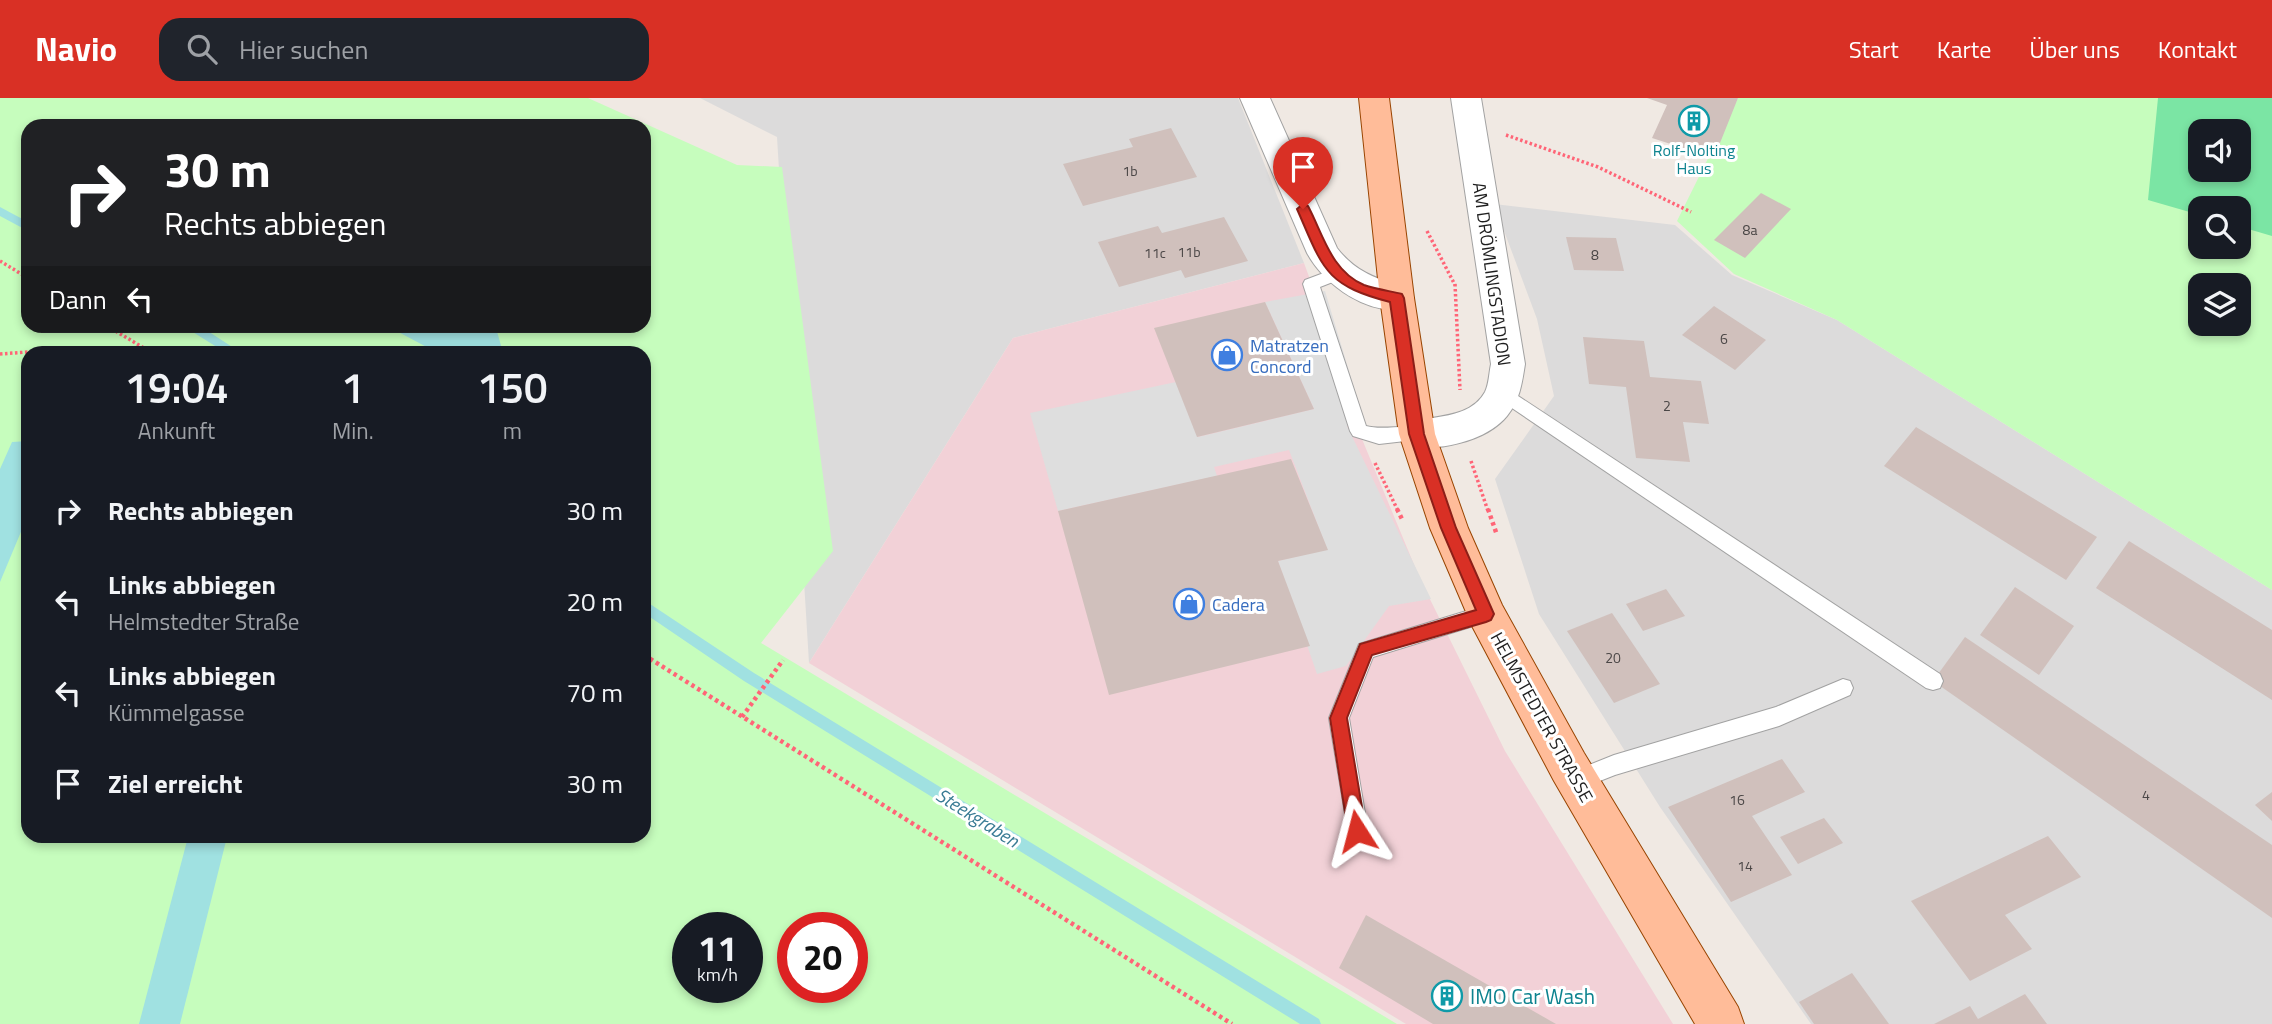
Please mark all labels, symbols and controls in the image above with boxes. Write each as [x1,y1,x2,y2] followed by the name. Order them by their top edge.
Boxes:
[159,18,649,81] search box
[35,24,117,74] text: Navio
[183,30,221,68] icon: search
[239,30,368,69] text: Hier suchen
[1849,31,1899,67] text: Start
[1937,31,1991,67] text: Karte
[2029,31,2120,67] text: Über uns
[2158,31,2237,67] text: Kontakt
[1677,104,1711,138] building icon: Rolf-Nolting Haus
[2188,119,2251,336] map controls
[2188,119,2251,182] button: sound
[164,131,271,206] text: 30 m
[1273,137,1333,209] pin
[1653,138,1735,180] place label: Rolf-Nolting Haus
[49,147,140,238] icon: right
[1284,148,1322,186] icon: arrive
[1122,160,1138,181] house number: 1b
[1466,181,1518,367] street label: AM DRÖMLINGSTADION
[2188,196,2251,259] button: search
[164,199,386,247] text: Rechts abbiegen
[1743,219,1757,240] house number: 8a
[1177,241,1201,262] house number: 11b
[1144,242,1166,263] house number: 11c
[1591,244,1599,265] house number: 8
[2188,273,2251,336] button: layers
[49,280,107,319] text: Dann
[121,280,159,318] icon: left
[1720,328,1728,349] house number: 6
[1250,332,1329,380] place label: Matratzen Concord
[1210,338,1244,372] shop icon: Matratzen Concord
[124,355,229,419] text: 19:04
[341,355,365,419] text: 1
[477,355,548,419] text: 150
[1663,395,1671,416] house number: 2
[138,413,215,448] text: Ankunft
[332,413,374,448] text: Min.
[503,413,522,448] text: m
[108,491,294,530] text: Rechts abbiegen
[566,491,623,530] text: 30 m
[49,492,87,530] icon: right
[108,565,276,604] text: Links abbiegen
[566,582,623,621] text: 20 m
[49,583,87,621] icon: left
[1172,587,1206,621] shop icon: Cadera
[1212,591,1265,618] place label: Cadera
[108,604,299,639] text: Helmstedter Straße
[1484,627,1600,807] street label: HELMSTEDTER STRASSE
[1605,647,1621,668] house number: 20
[108,656,276,695] text: Links abbiegen
[566,673,623,712] text: 70 m
[49,674,87,712] icon: left
[108,695,245,730] text: Kümmelgasse
[108,764,243,803] text: Ziel erreicht
[566,764,623,803] text: 30 m
[49,765,87,803] icon: arrive
[931,780,1026,854] water label: Steekgraben
[2142,784,2150,805] house number: 4
[1729,789,1745,810] house number: 16
[1320,794,1394,868] position arrow
[1737,855,1753,876] house number: 14
[777,912,868,1003] speed limit sign: 20
[698,921,737,975] text: 11
[697,961,738,988] text: km/h
[1430,979,1464,1013] building icon: IMO Car Wash
[1470,980,1595,1012] place label: IMO Car Wash

